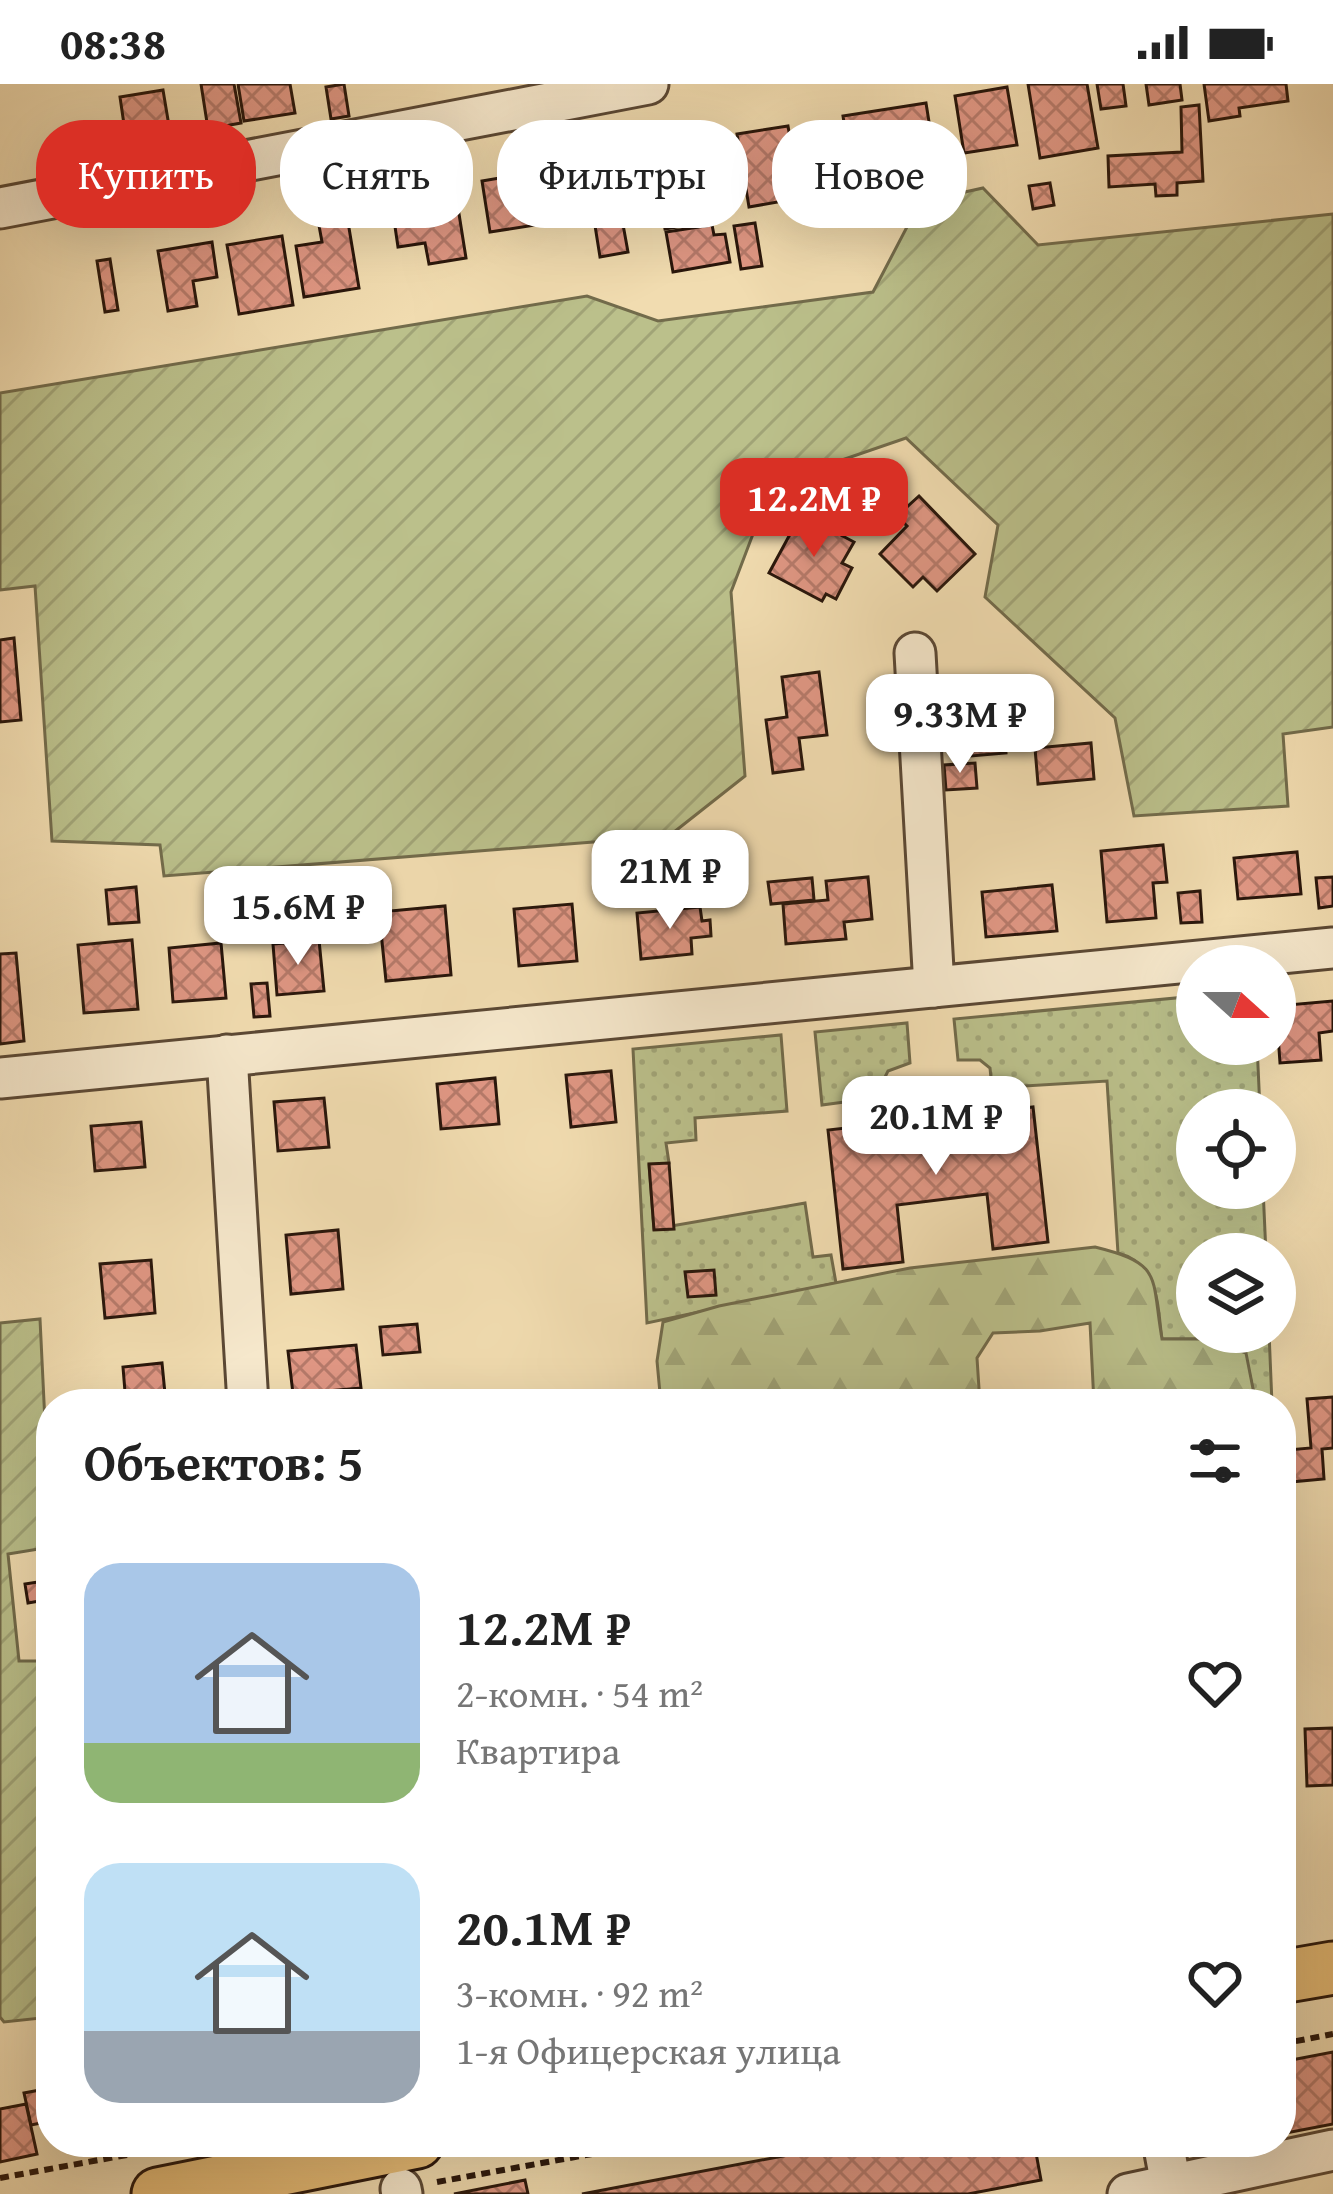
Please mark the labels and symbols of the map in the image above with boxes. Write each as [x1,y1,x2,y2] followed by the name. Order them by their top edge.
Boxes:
[703,458,925,560] pin: 12.2M ₽
[849,674,1071,776] pin: 9.33M ₽
[586,830,754,932] pin: 21M ₽
[187,866,409,968] pin: 15.6M ₽
[1176,945,1296,1065] north arrow
[825,1076,1047,1178] pin: 20.1M ₽

